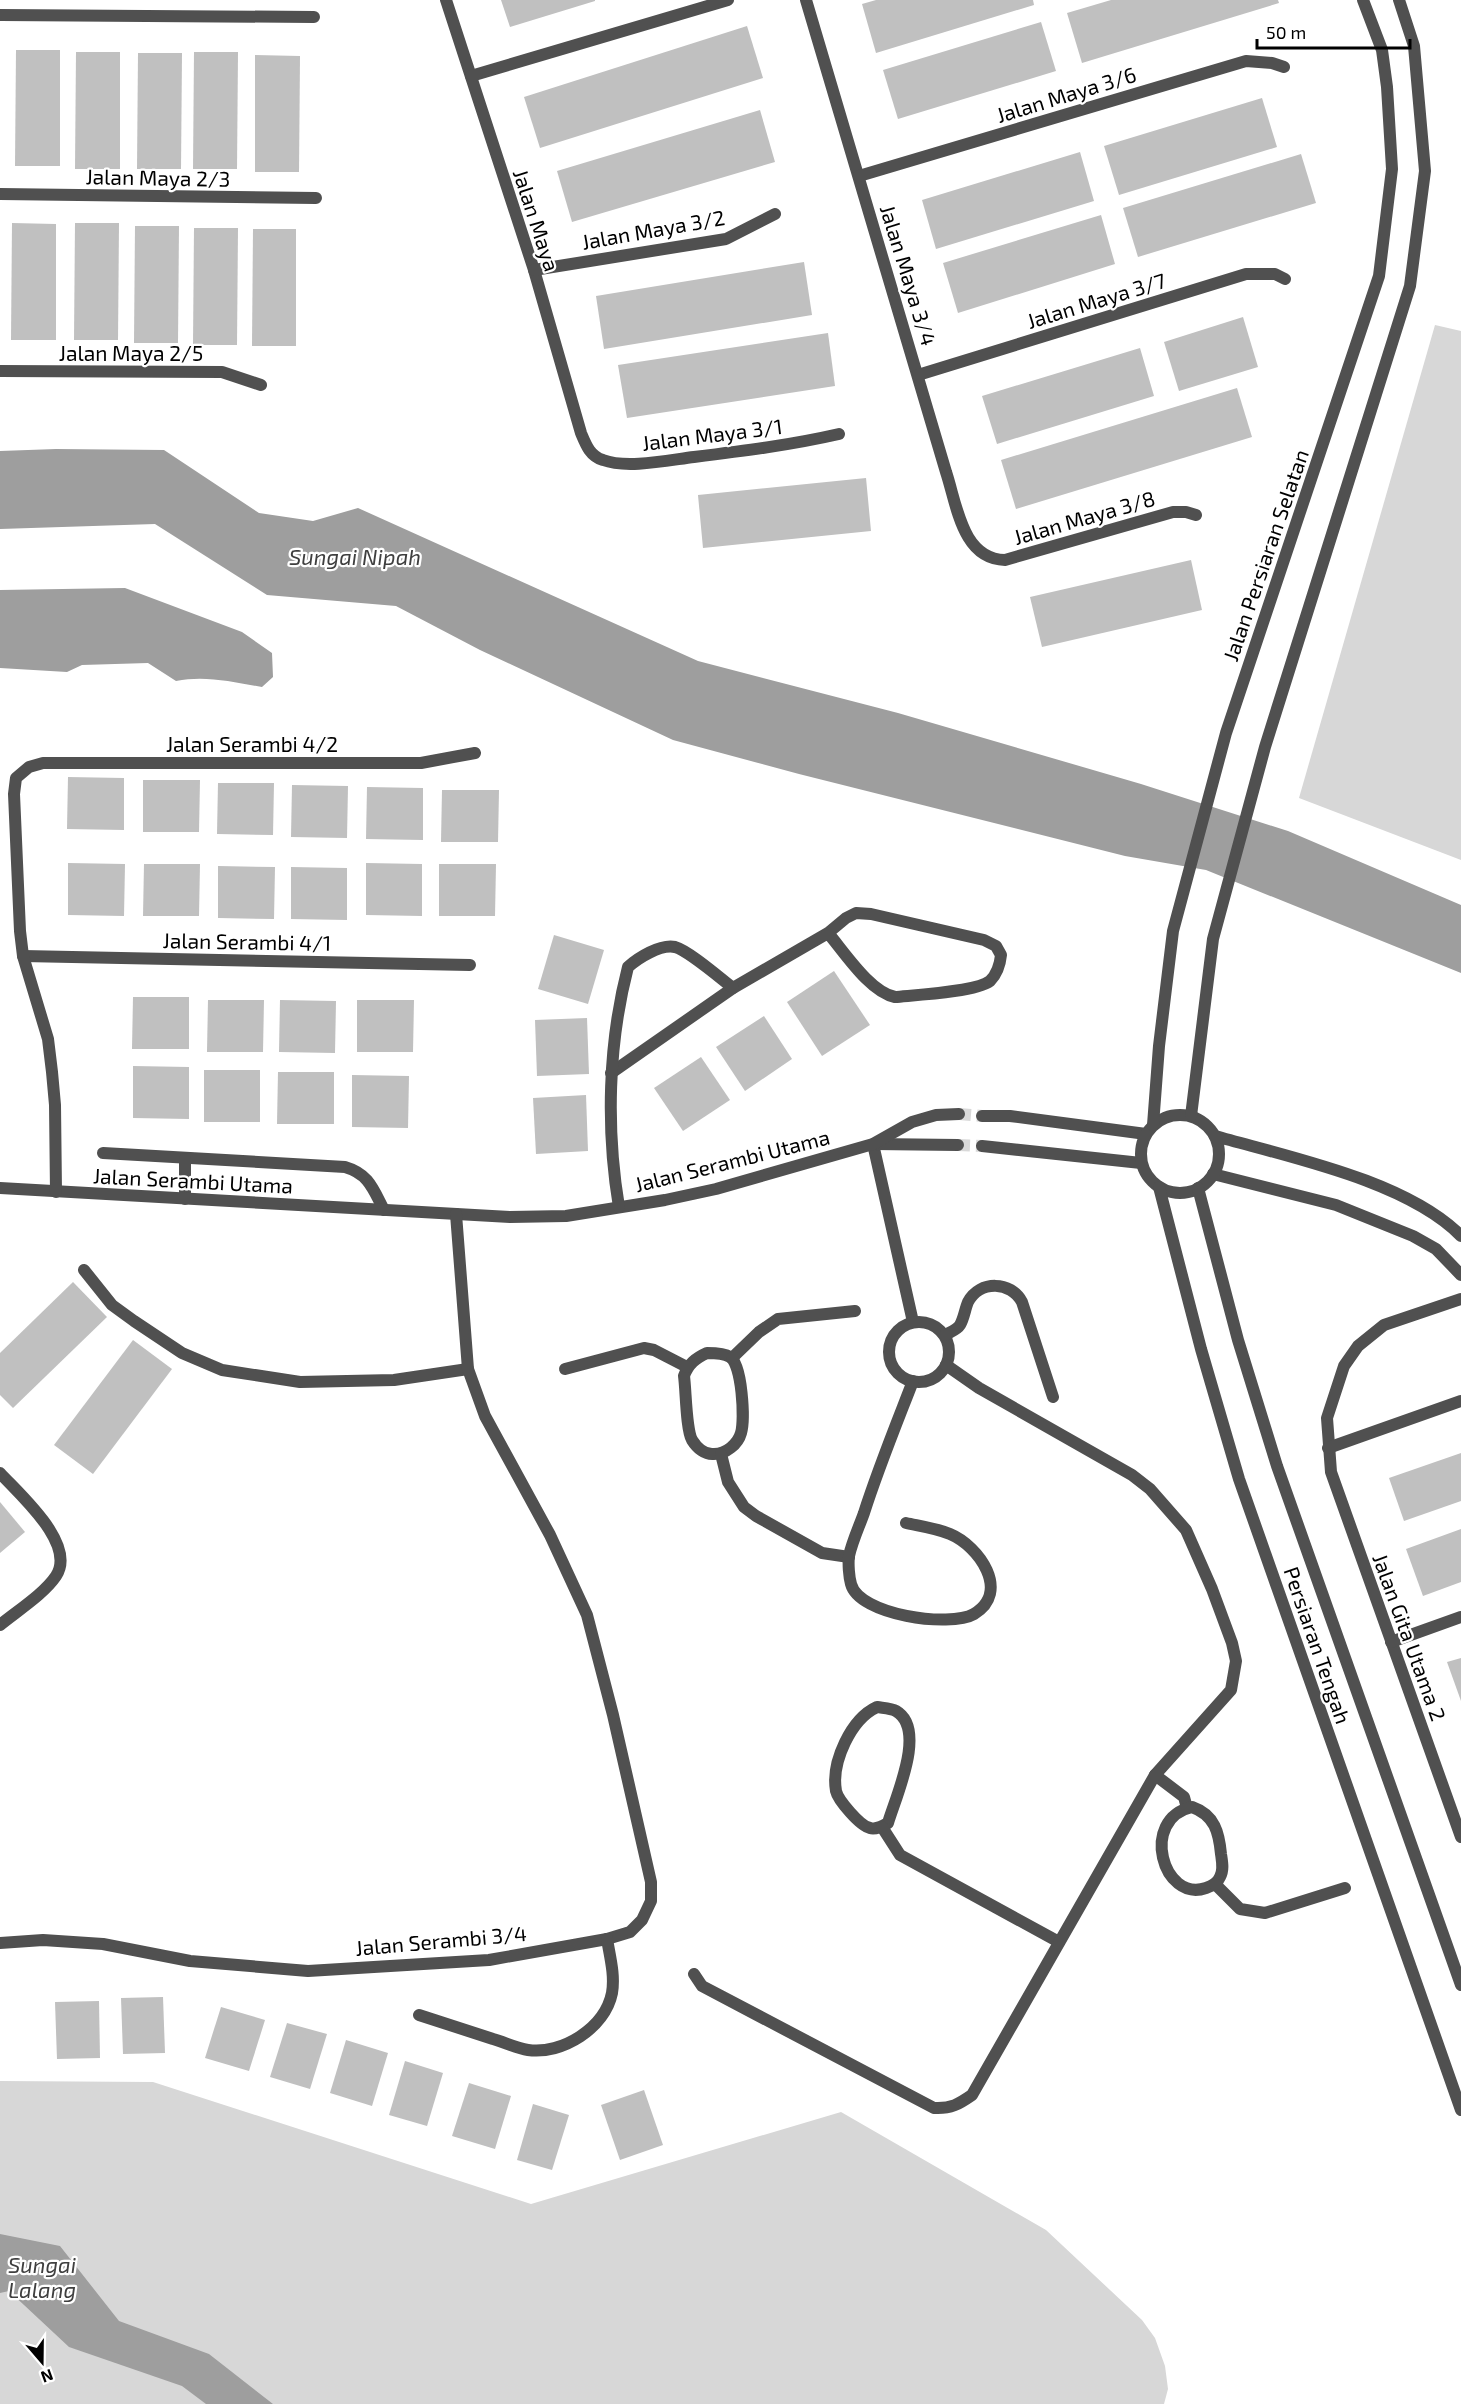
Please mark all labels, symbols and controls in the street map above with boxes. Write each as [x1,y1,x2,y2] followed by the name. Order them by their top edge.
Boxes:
[1257,12,1410,50] scale bar
[1266,21,1306,43] text: 50 m
[993,61,1139,127] street label: Jalan Maya 3/6
[85,163,231,191] street label: Jalan Maya 2/3
[509,166,565,274] street label: Jalan Maya
[876,202,942,348] street label: Jalan Maya 3/4
[580,204,726,254] street label: Jalan Maya 3/2
[1024,267,1169,333] street label: Jalan Maya 3/7
[59,340,203,365] street label: Jalan Maya 2/5
[640,413,784,455] street label: Jalan Maya 3/1
[1217,446,1313,664] street label: Jalan Persiaran Selatan
[1010,485,1158,549] street label: Jalan Maya 3/8
[289,543,421,569] water label: Sungai Nipah
[166,731,338,756] street label: Jalan Serambi 4/2
[162,927,332,955] street label: Jalan Serambi 4/1
[632,1124,832,1196] street label: Jalan Serambi Utama
[92,1162,294,1198] street label: Jalan Serambi Utama
[1368,1550,1452,1724] street label: Jalan Gita Utama 2
[1279,1563,1357,1727] street label: Persiaran Tengah
[354,1920,528,1960] street label: Jalan Serambi 3/4
[8,2251,76,2302] water label: Sungai Lalang
[12,2332,72,2392] north arrow
[39,2366,56,2387] text: N

